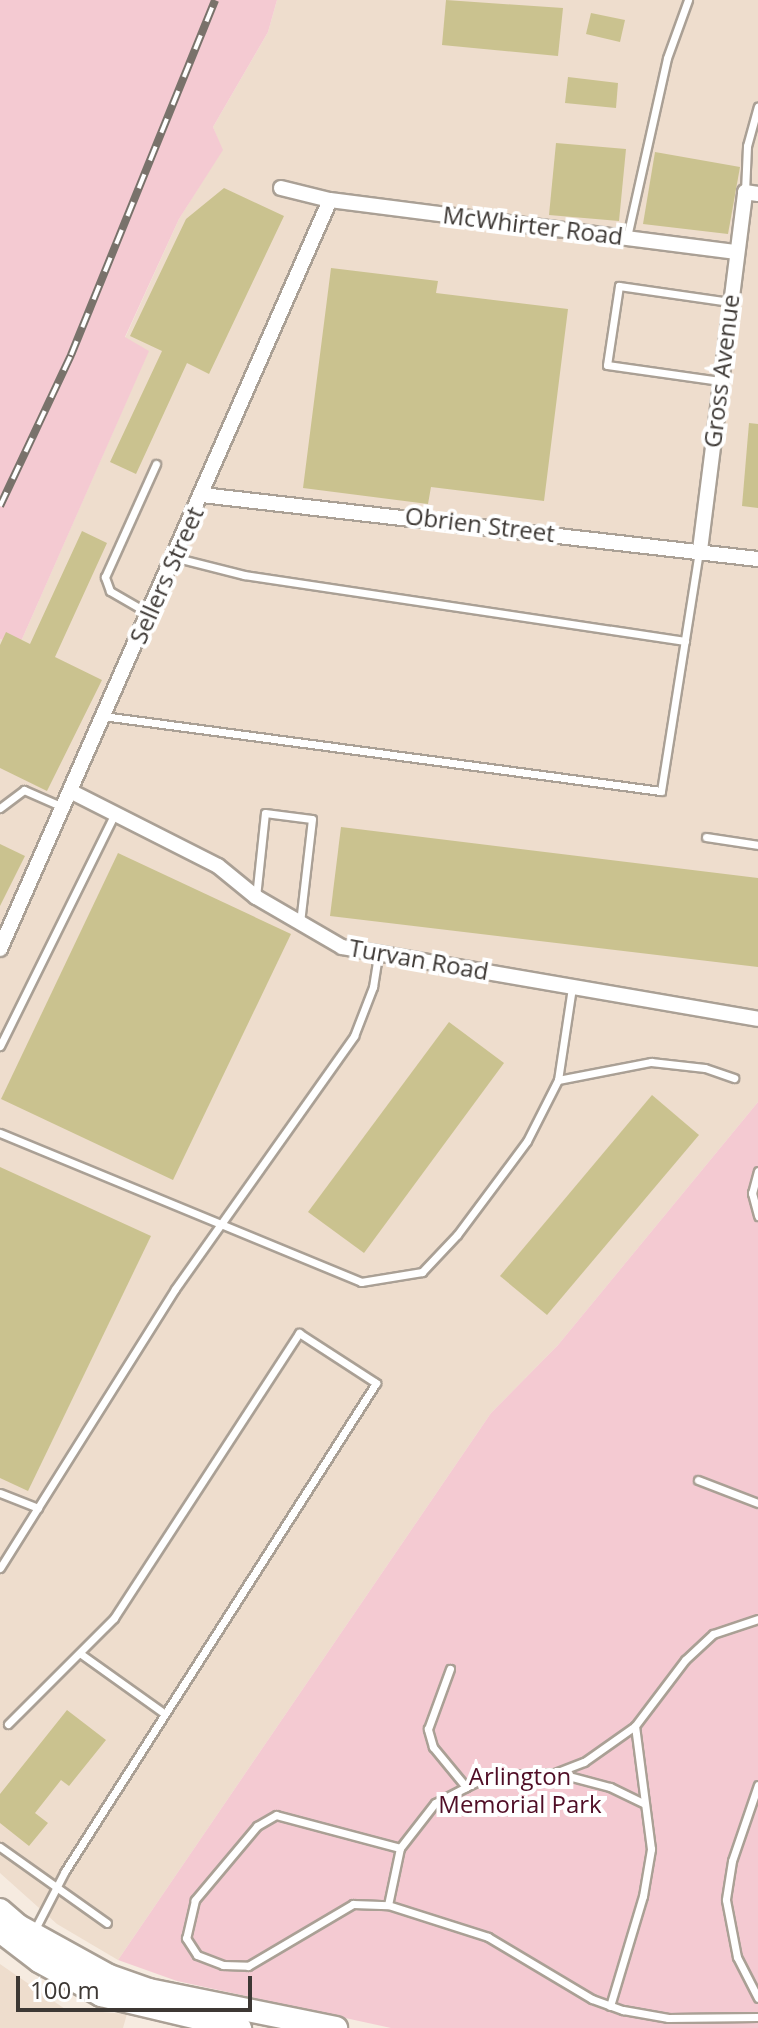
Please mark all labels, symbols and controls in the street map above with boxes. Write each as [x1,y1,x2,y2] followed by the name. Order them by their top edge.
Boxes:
[441,200,625,250] street label: McWhirter Road
[697,293,745,449] street label: Gross Avenue
[403,501,557,547] street label: Obrien Street
[123,502,209,648] street label: Sellers Street
[347,933,491,985] street label: Turvan Road
[438,1762,602,1818] park label: Arlington Memorial Park
[20,1960,256,2010] scale bar
[30,1973,100,2006] text: 100 m

